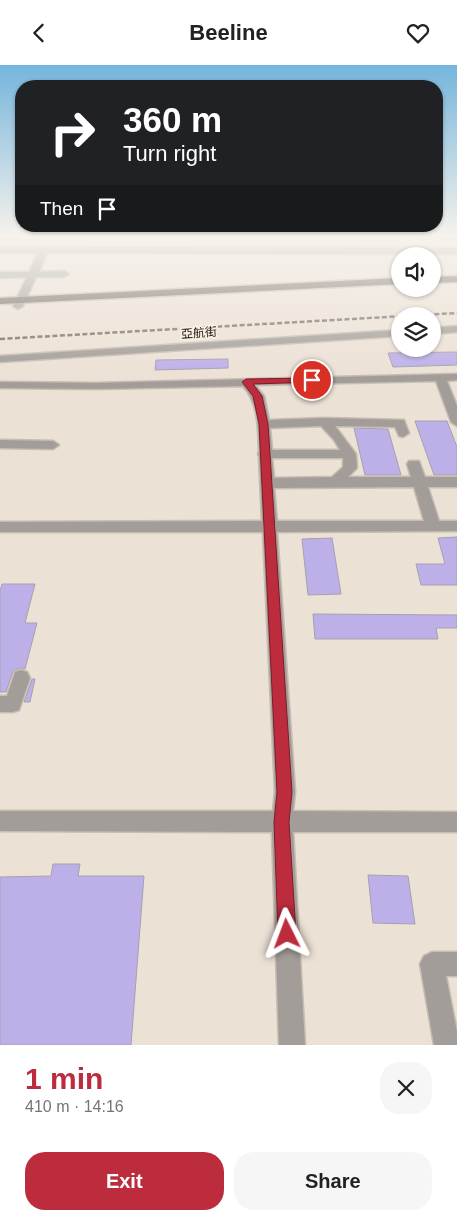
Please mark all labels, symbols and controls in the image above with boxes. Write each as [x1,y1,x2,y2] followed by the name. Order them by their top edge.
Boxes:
[25,19,53,47] icon: back
[404,19,432,47] icon: heart
[189,20,268,45] text: Beeline
[40,100,105,165] icon: right
[123,100,222,139] text: 360 m
[123,141,216,166] text: Turn right
[93,195,121,223] icon: arrive
[40,198,83,219] text: Then
[391,247,441,357] map controls
[391,247,441,297] button: sound
[391,307,441,357] button: layers
[181,325,217,341] street label: 亞航街
[291,359,333,401] pin
[298,366,326,394] icon: arrive
[260,907,312,959] position arrow
[25,1062,103,1095] text: 1 min
[380,1062,432,1114] button: close
[25,1098,124,1115] text: 410 m · 14:16
[25,1152,224,1210] button: Exit
[234,1152,432,1210] button: Share

